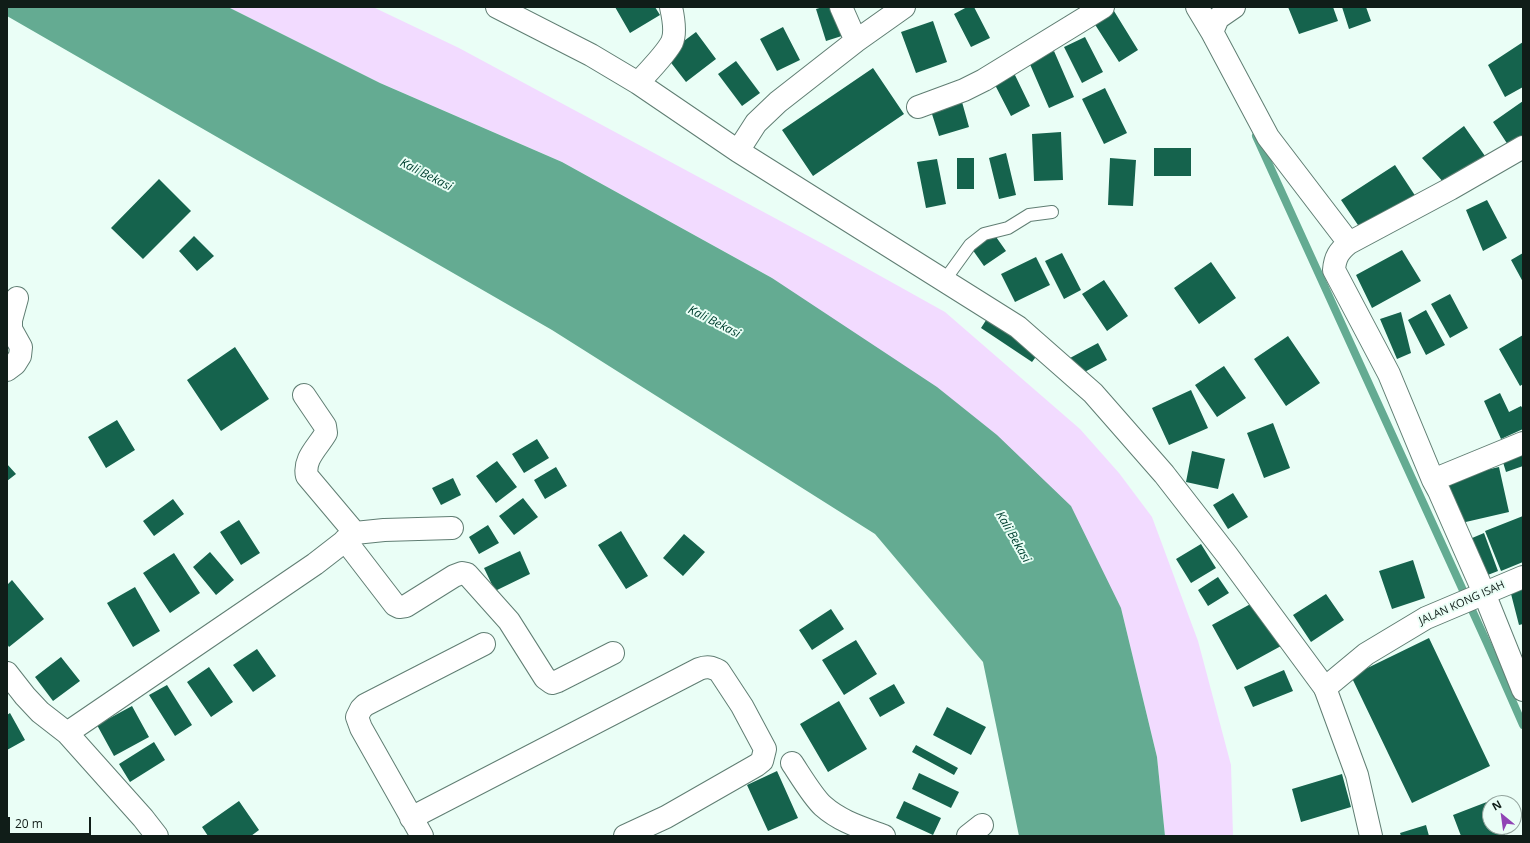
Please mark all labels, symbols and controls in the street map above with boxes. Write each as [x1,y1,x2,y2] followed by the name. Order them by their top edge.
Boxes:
[397,156,455,194] water label: Kali Bekasi
[685,303,743,341] water label: Kali Bekasi
[993,509,1033,565] water label: Kali Bekasi
[1417,578,1507,628] street label: JALAN KONG ISAH
[1482,795,1522,835] north arrow
[1489,796,1504,814] text: N
[10,809,93,835] scale bar
[15,815,43,832] text: 20 m

